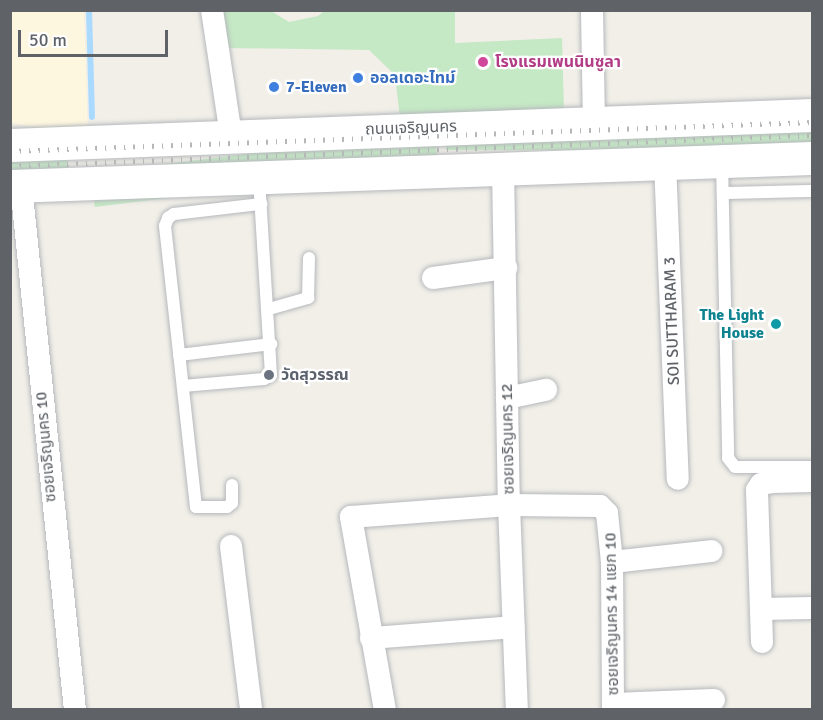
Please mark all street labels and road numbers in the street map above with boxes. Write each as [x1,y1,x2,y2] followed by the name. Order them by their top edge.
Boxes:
[365,117,457,139] street label: ถนนเจริญนคร
[660,256,684,386] street label: SOI SUTTHARAM 3
[497,383,519,495] street label: ซอยเจริญนคร 12
[32,391,60,503] street label: ซอยเจริญนคร 10
[601,532,623,696] street label: ซอยเจริญนคร 14 แยก 10

